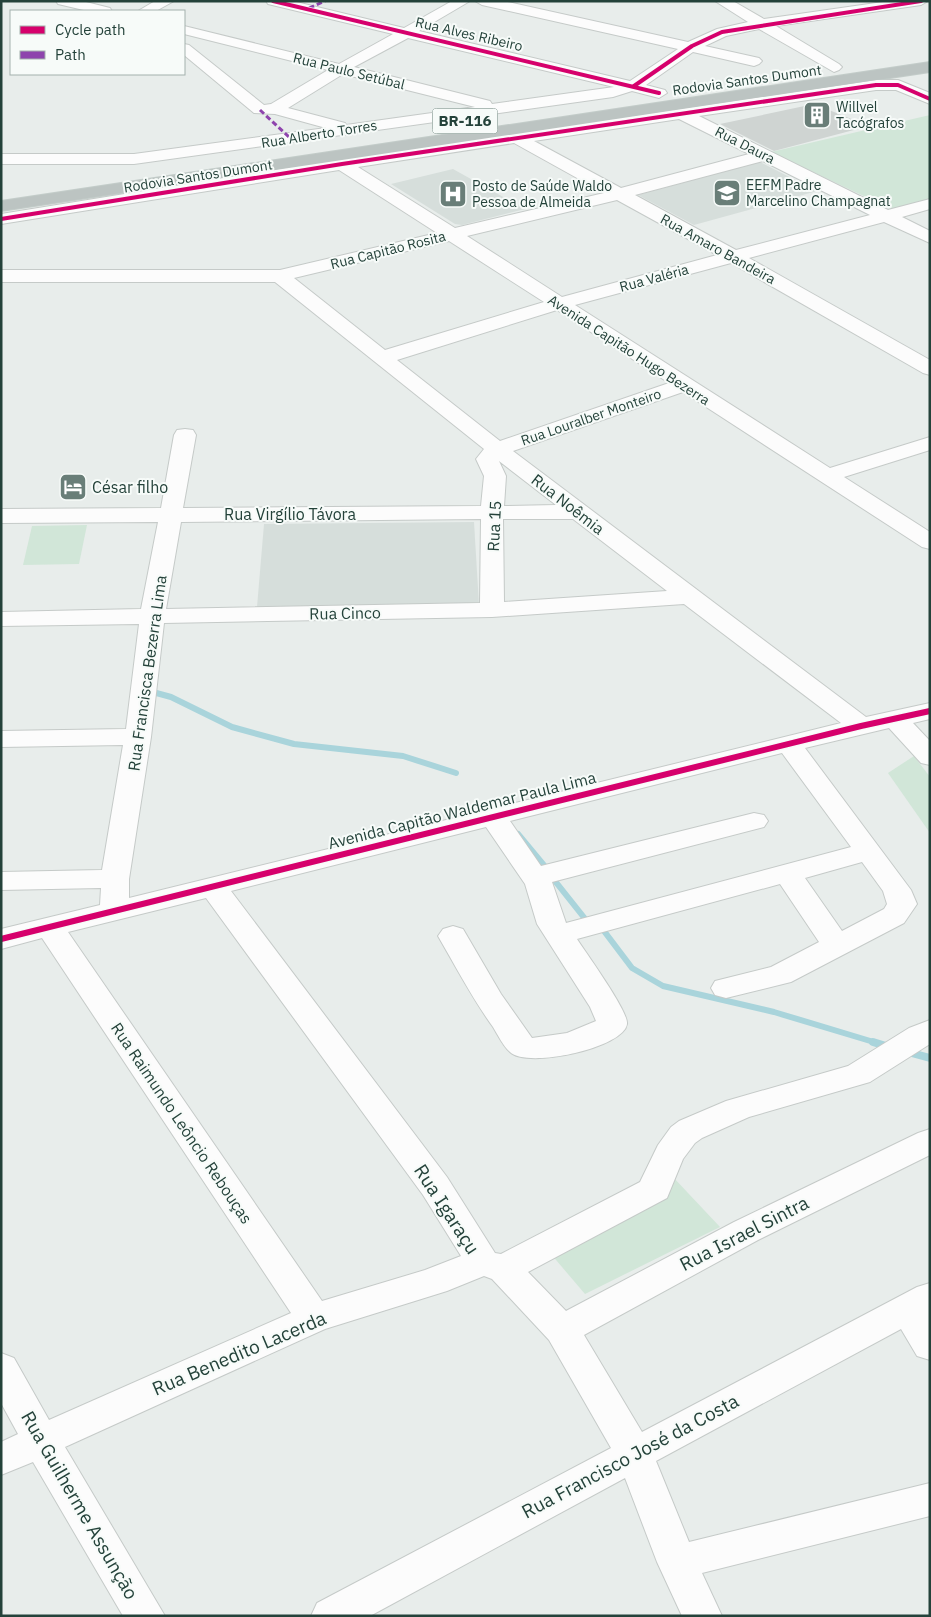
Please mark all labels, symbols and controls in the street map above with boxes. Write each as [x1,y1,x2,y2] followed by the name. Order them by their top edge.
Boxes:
[10,10,185,75] legend
[414,13,525,55] street label: Rua Alves Ribeiro
[55,20,126,39] text: Cycle path
[55,45,86,64] text: Path
[291,48,407,94] street label: Rua Paulo Setúbal
[671,61,823,99] street label: Rodovia Santos Dumont
[836,98,905,132] place label: Willvel Tacógrafos
[802,100,832,130] building icon: Willvel Tacógrafos
[432,108,498,134] road number: BR-116
[260,116,378,152] street label: Rua Alberto Torres
[712,122,779,168] street label: Rua Daura
[122,155,274,197] street label: Rodovia Santos Dumont
[746,176,891,210] place label: EEFM Padre Marcelino Champagnat
[472,177,612,211] place label: Posto de Saúde Waldo Pessoa de Almeida
[712,178,742,208] school or university icon: EEFM Padre Marcelino Champagnat
[438,179,468,209] hospital icon: Posto de Saúde Waldo Pessoa de Almeida
[657,210,779,288] street label: Rua Amaro Bandeira
[328,227,448,273] street label: Rua Capitão Rosita
[617,260,691,296] street label: Rua Valéria
[545,291,714,409] street label: Avenida Capitão Hugo Bezerra
[519,384,664,449] street label: Rua Louralber Monteiro
[527,469,609,539] street label: Rua Noêmia
[58,472,88,502] hotel icon: César filho
[92,477,168,497] place label: César filho
[483,500,505,552] street label: Rua 15
[224,504,356,524] street label: Rua Virgílio Távora
[123,573,171,772] street label: Rua Francisca Bezerra Lima
[309,602,381,624] street label: Rua Cinco
[326,767,598,853] street label: Avenida Capitão Waldemar Paula Lima
[107,1019,257,1227] street label: Rua Raimundo Leôncio Rebouças
[409,1159,485,1259] street label: Rua Igaraçu
[675,1190,813,1276] street label: Rua Israel Sintra
[148,1305,330,1401] street label: Rua Benedito Lacerda
[517,1389,743,1523] street label: Rua Francisco José da Costa
[16,1406,144,1604] street label: Rua Guilherme Assunção

